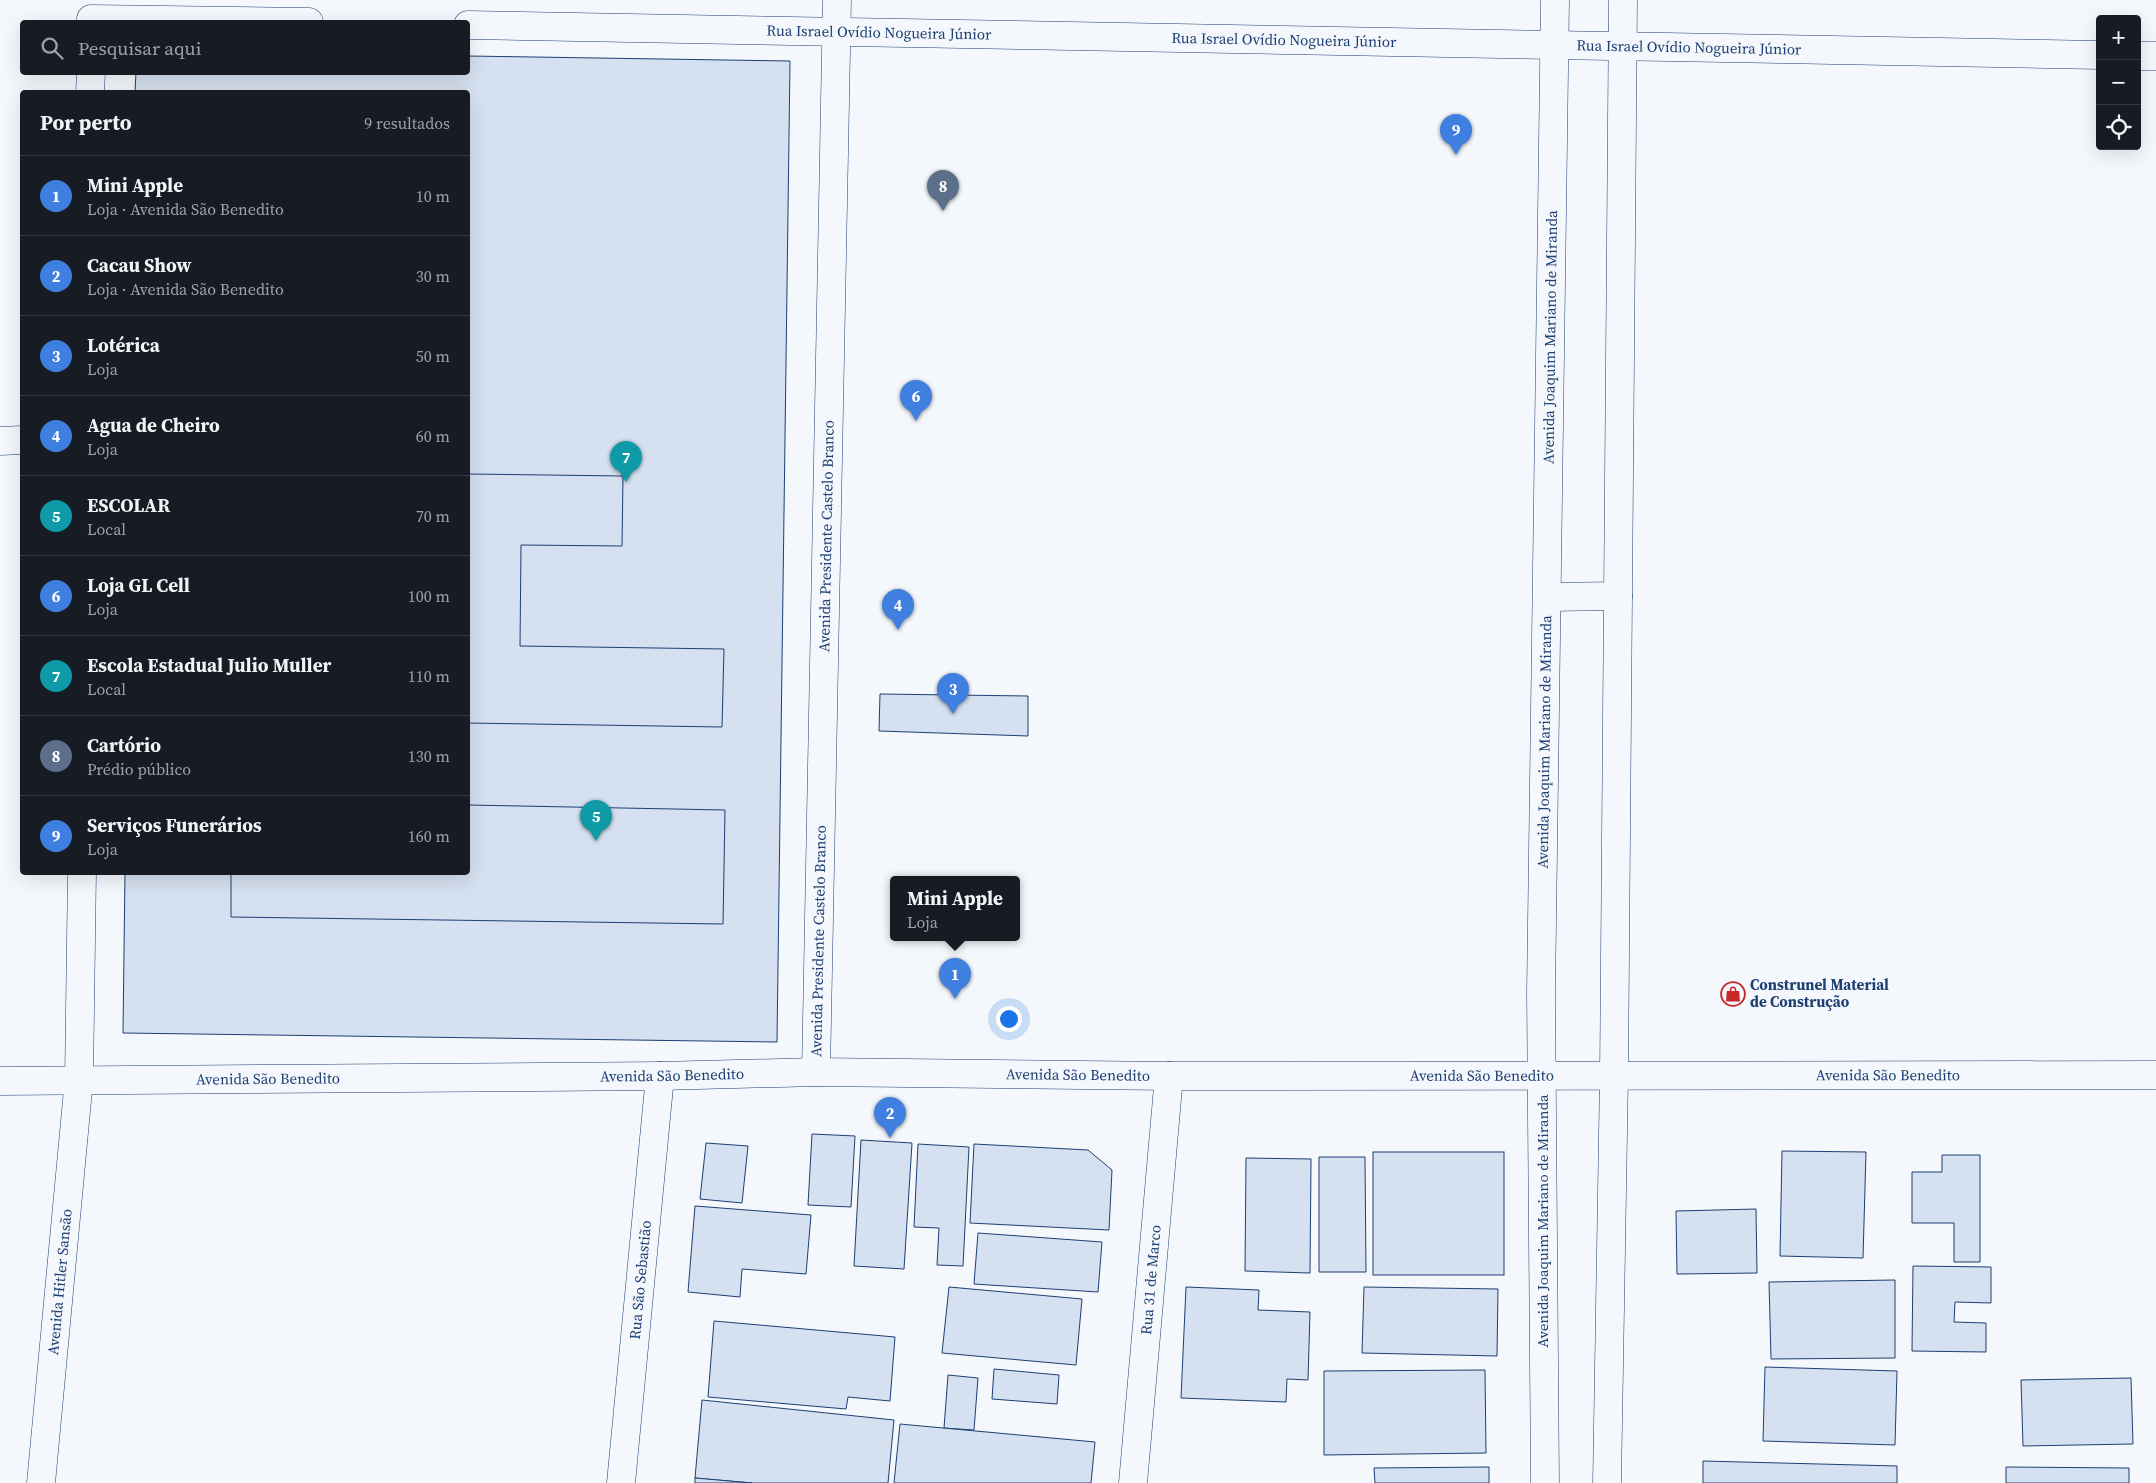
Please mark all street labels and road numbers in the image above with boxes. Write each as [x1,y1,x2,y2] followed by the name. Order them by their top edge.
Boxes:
[766,19,992,45] street label: Rua Israel Ovídio Nogueira Júnior
[1171,27,1397,52] street label: Rua Israel Ovídio Nogueira Júnior
[1576,34,1802,60] street label: Rua Israel Ovídio Nogueira Júnior
[1537,210,1562,464] street label: Avenida Joaquim Mariano de Miranda
[813,420,839,652] street label: Avenida Presidente Castelo Branco
[1532,615,1556,869] street label: Avenida Joaquim Mariano de Miranda
[805,825,831,1057] street label: Avenida Presidente Castelo Branco
[600,1063,744,1086] street label: Avenida São Benedito
[1006,1063,1150,1086] street label: Avenida São Benedito
[1816,1064,1960,1085] street label: Avenida São Benedito
[1410,1065,1554,1086] street label: Avenida São Benedito
[196,1067,340,1090] street label: Avenida São Benedito
[1532,1094,1553,1348] street label: Avenida Joaquim Mariano de Miranda
[42,1208,77,1356] street label: Avenida Hitler Sansão
[624,1219,656,1341] street label: Rua São Sebastião
[1135,1224,1166,1336] street label: Rua 31 de Marco

